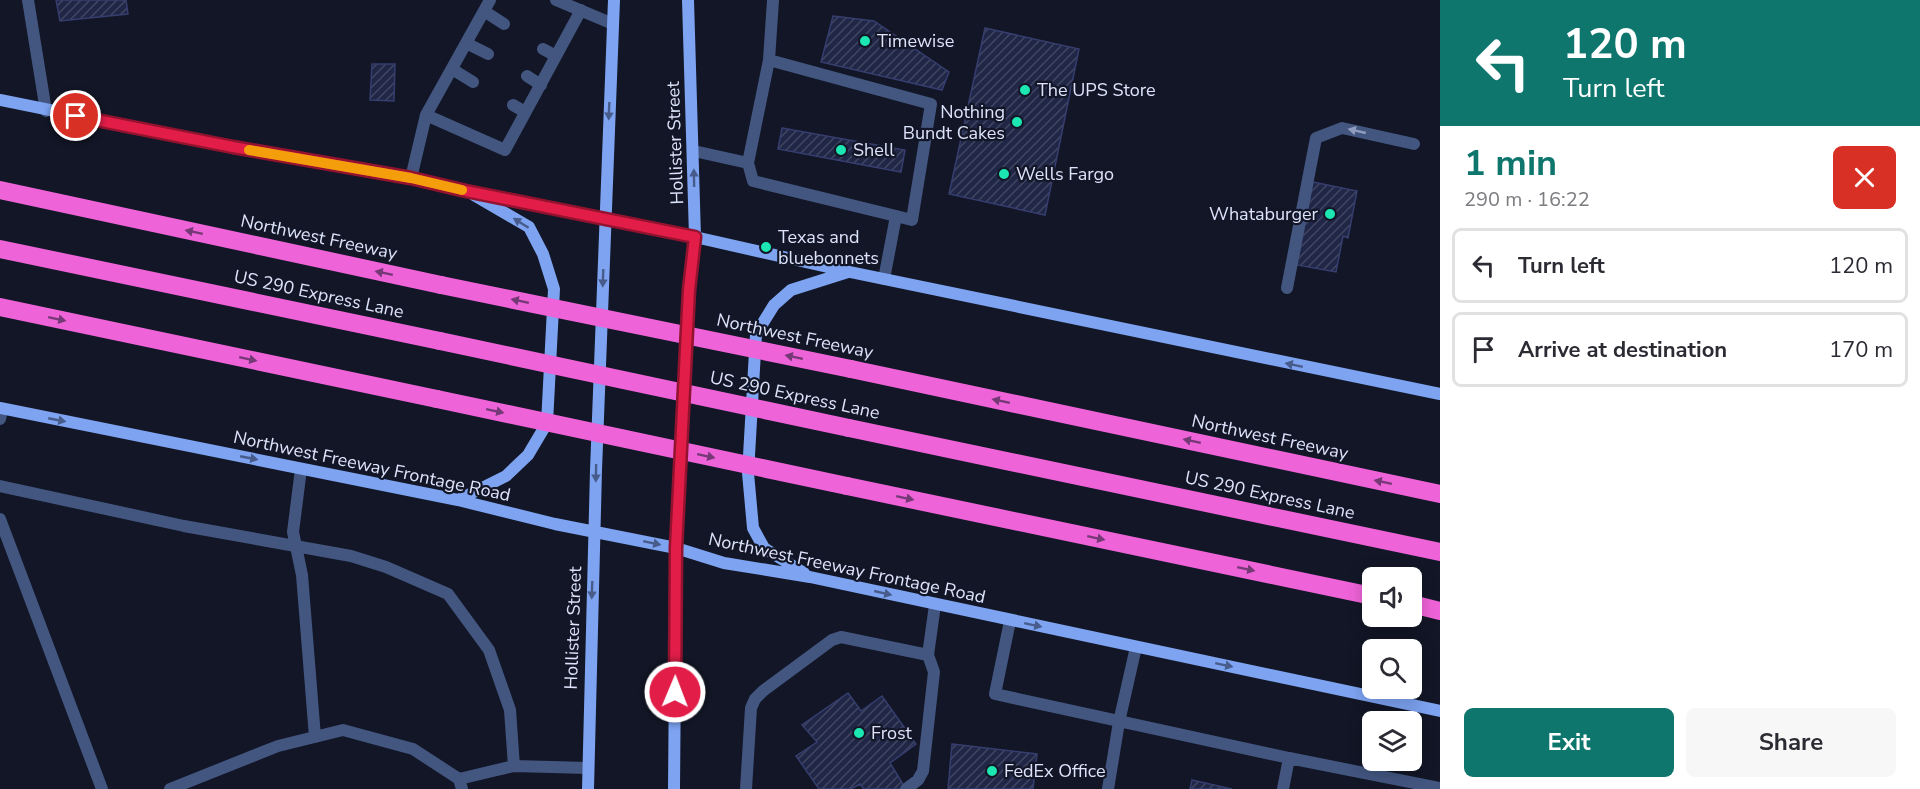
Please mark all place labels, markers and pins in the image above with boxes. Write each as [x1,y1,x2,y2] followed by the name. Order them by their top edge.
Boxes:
[877,29,954,53] place label: Timewise
[858,34,872,48] marker: Timewise
[1037,78,1156,102] place label: The UPS Store
[1018,83,1032,97] marker: The UPS Store
[50,90,101,141] pin
[903,100,1005,145] place label: Nothing Bundt Cakes
[1010,115,1024,129] marker: Nothing Bundt Cakes
[853,138,895,162] place label: Shell
[834,143,848,157] marker: Shell
[1016,162,1114,186] place label: Wells Fargo
[997,167,1011,181] marker: Wells Fargo
[1209,202,1319,226] place label: Whataburger
[1323,207,1337,221] marker: Whataburger
[778,225,879,270] place label: Texas and bluebonnets
[759,240,773,254] marker: Texas and bluebonnets
[871,721,913,745] place label: Frost
[852,726,866,740] marker: Frost
[1004,759,1105,783] place label: FedEx Office
[985,764,999,778] marker: FedEx Office

